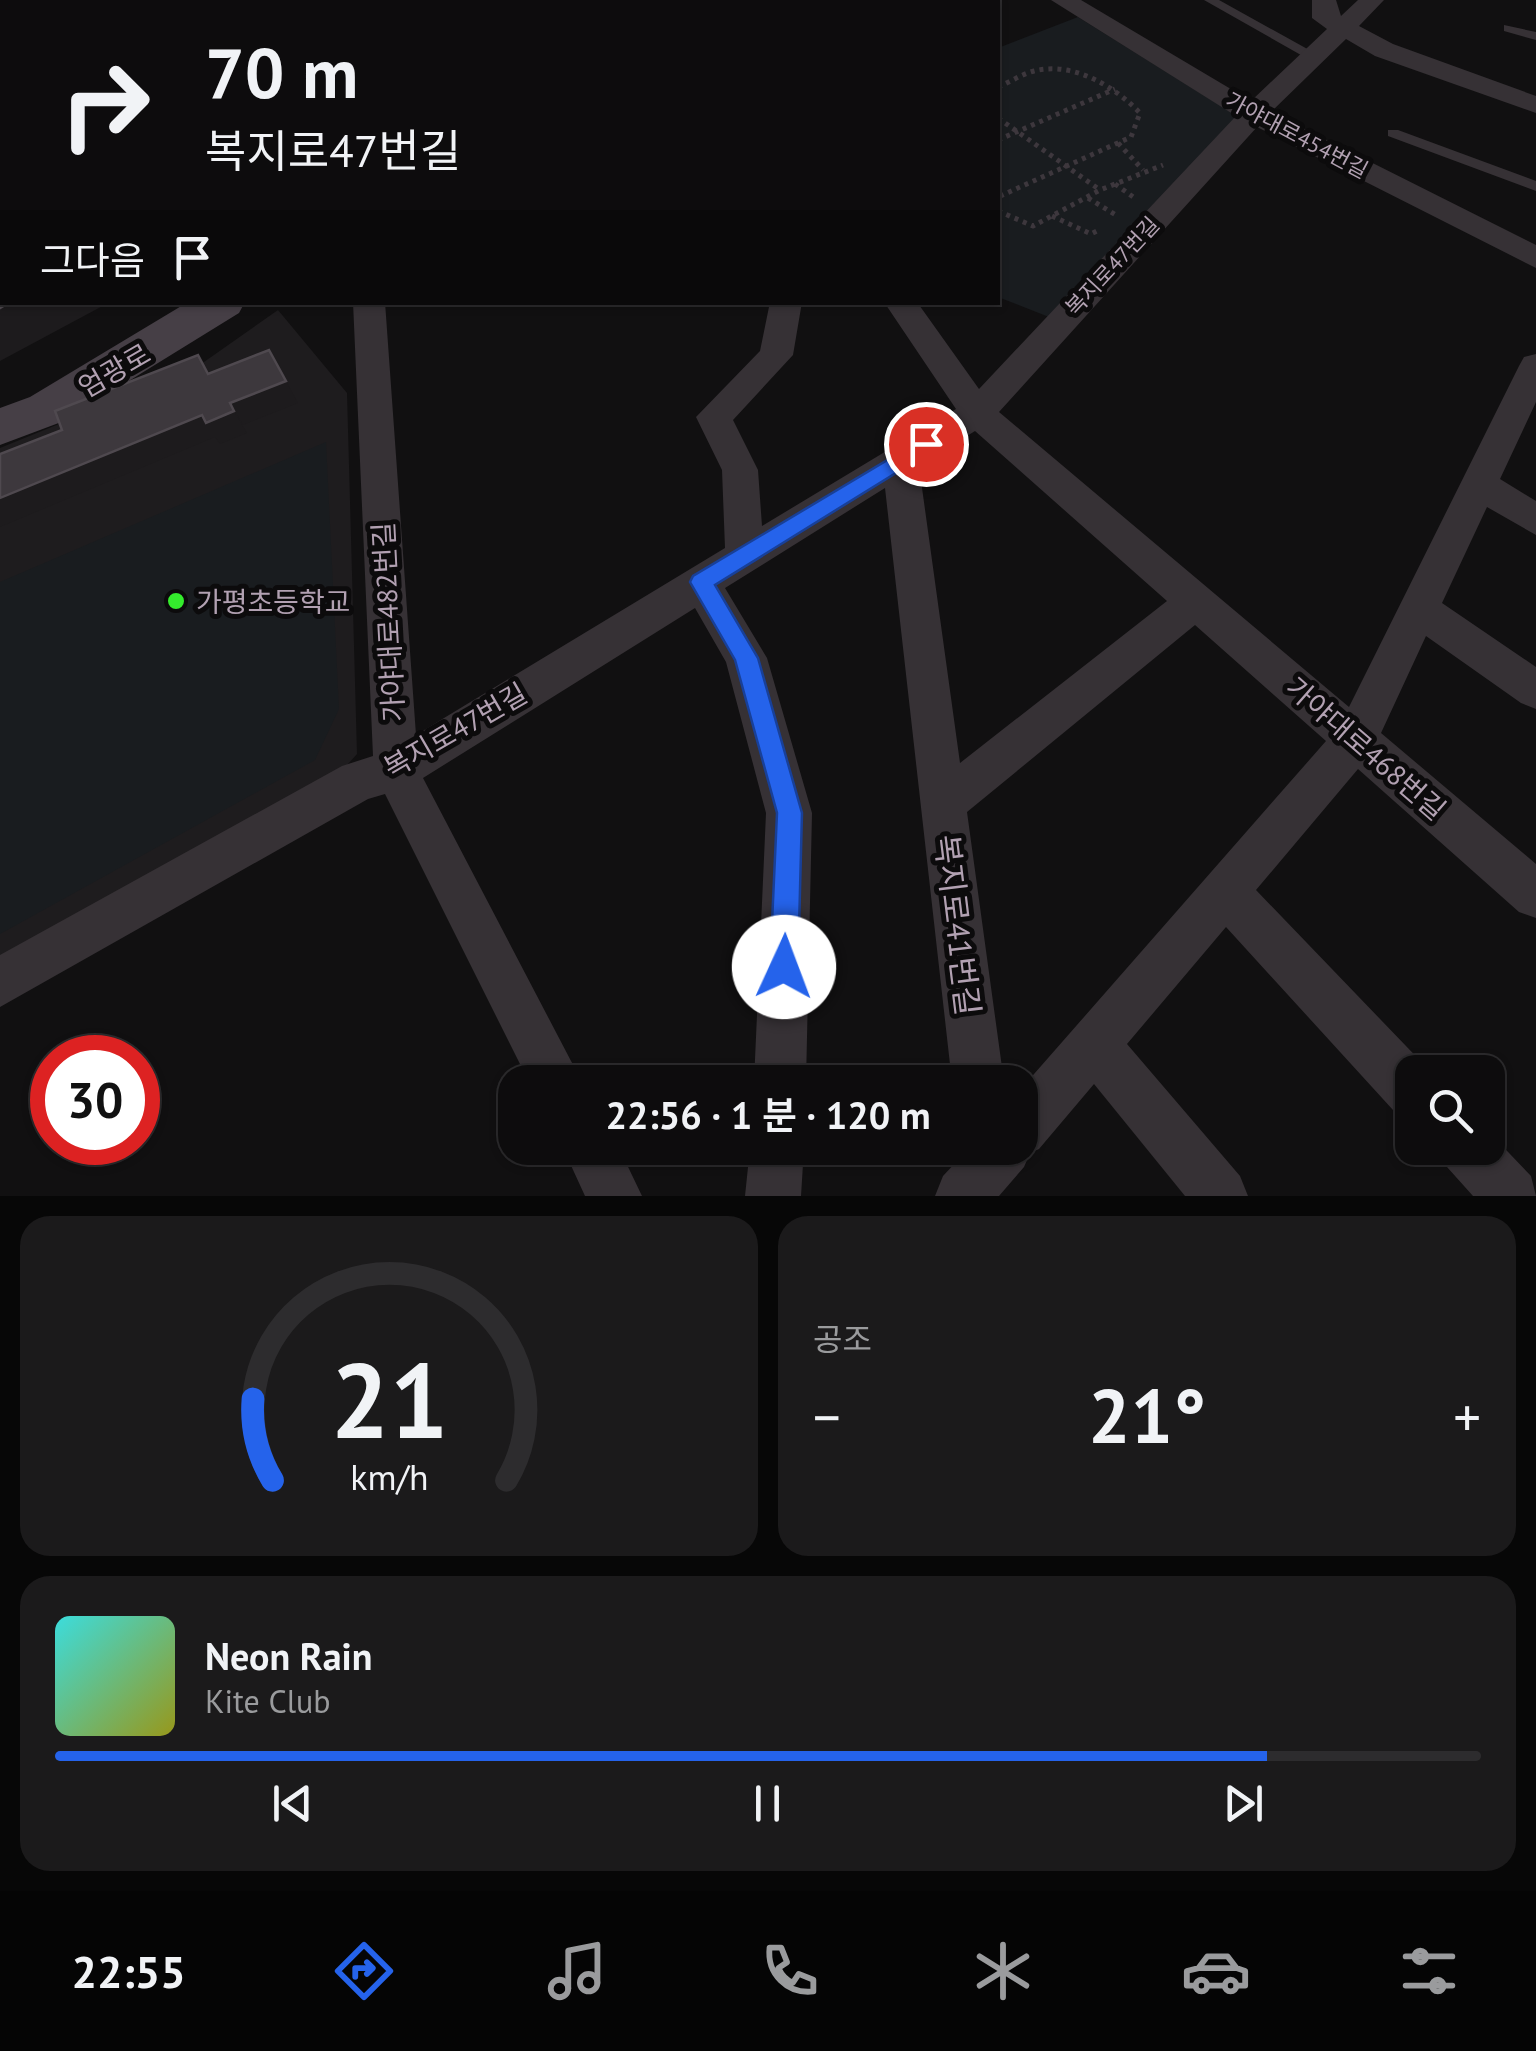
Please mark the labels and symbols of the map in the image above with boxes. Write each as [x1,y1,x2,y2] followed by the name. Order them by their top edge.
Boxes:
[1221,86,1373,184] street label: 가야대로454번길
[1059,211,1165,321] street label: 복지로47번길
[71,335,157,405] street label: 엄광로
[884,402,969,487] pin
[364,521,412,723] street label: 가야대로482번길
[196,583,351,620] place label: 가평초등학교
[165,590,187,612] marker: 가평초등학교
[1278,668,1454,828] street label: 가야대로468번길
[377,674,533,786] street label: 복지로47번길
[926,832,990,1018] street label: 복지로41번길
[732,915,836,1019] position arrow
[30,1035,160,1165] speed limit sign: 30

